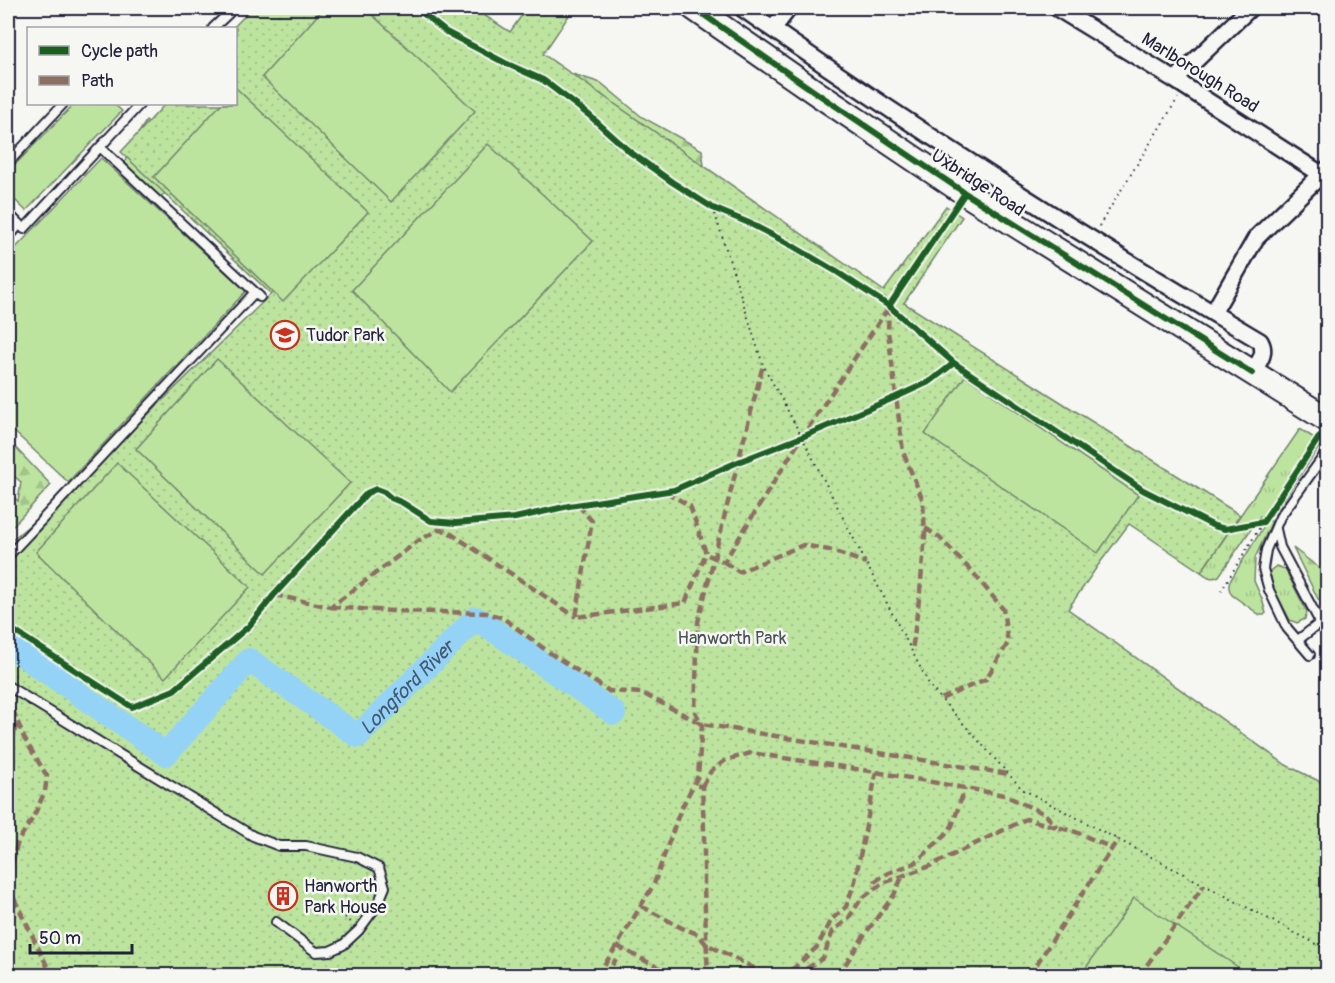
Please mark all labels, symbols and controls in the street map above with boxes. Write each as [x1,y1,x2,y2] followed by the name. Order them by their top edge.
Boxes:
[27,27,237,105] legend
[1137,28,1263,118] street label: Marlborough Road
[81,40,158,63] text: Cycle path
[81,70,114,93] text: Path
[927,144,1029,222] street label: Uxbridge Road
[269,319,301,351] school or university icon: Tudor Park
[306,324,385,347] place label: Tudor Park
[678,627,787,650] park label: Hanworth Park
[354,633,461,740] water label: Longford River
[304,875,387,919] place label: Hanworth Park House
[267,880,299,912] building icon: Hanworth Park House
[30,917,132,955] scale bar
[39,927,81,950] text: 50 m

